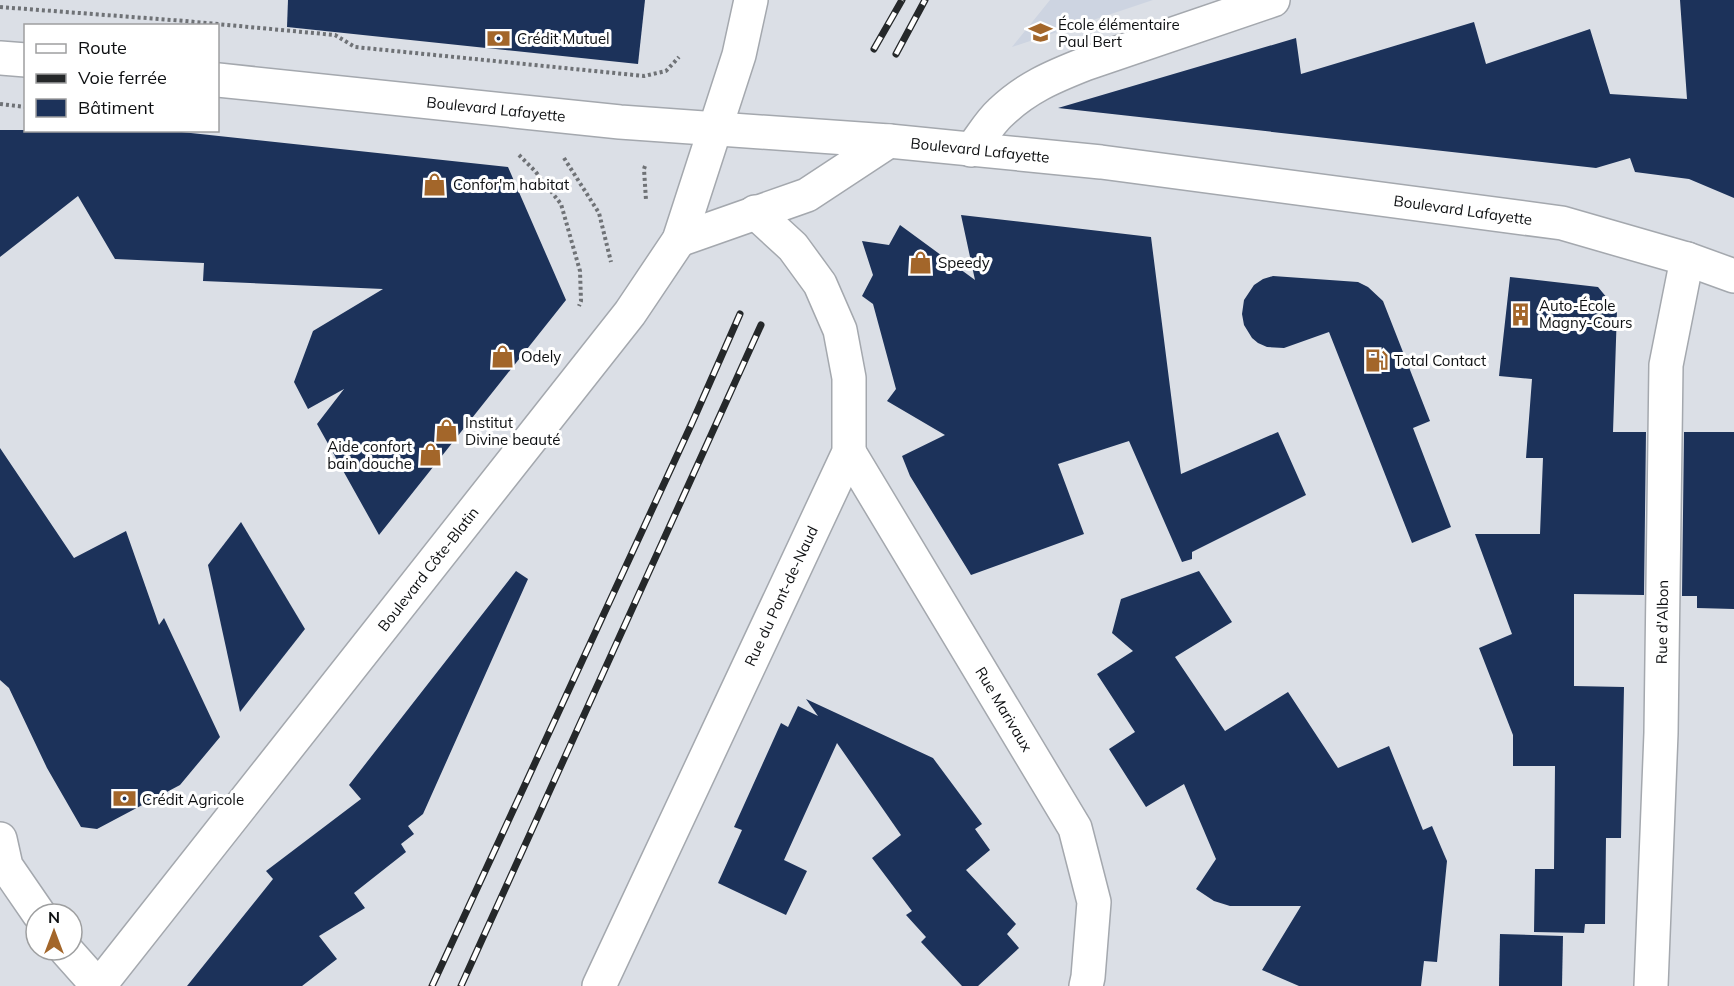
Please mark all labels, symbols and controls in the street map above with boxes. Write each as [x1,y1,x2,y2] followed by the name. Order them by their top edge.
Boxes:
[1058,15,1180,51] place label: École élémentaire Paul Bert
[1027,20,1053,46] school or university icon: École élémentaire Paul Bert
[24,24,219,132] legend
[486,25,512,51] bank icon: Crédit Mutuel
[517,29,610,48] place label: Crédit Mutuel
[78,36,127,59] text: Route
[78,66,167,89] text: Voie ferrée
[426,92,566,126] street label: Boulevard Lafayette
[78,96,154,119] text: Bâtiment
[910,133,1050,167] street label: Boulevard Lafayette
[422,171,448,197] shop icon: Confor'm habitat
[453,175,569,194] place label: Confor'm habitat
[1393,191,1533,229] street label: Boulevard Lafayette
[907,249,933,275] shop icon: Speedy
[938,253,990,272] place label: Speedy
[1539,296,1633,332] place label: Auto-École Magny-Cours
[1508,301,1534,327] building icon: Auto-École Magny-Cours
[490,343,516,369] shop icon: Odely
[521,347,561,366] place label: Odely
[1363,347,1389,373] fuel station icon: Total Contact
[1394,351,1486,370] place label: Total Contact
[465,413,560,449] place label: Institut Divine beauté
[434,418,460,444] shop icon: Institut Divine beauté
[327,437,412,473] place label: Aide confort bain douche
[417,442,443,468] shop icon: Aide confort bain douche
[374,503,482,635] street label: Boulevard Côte-Blatin
[740,523,822,669] street label: Rue du Pont-de-Naud
[1652,580,1672,664] street label: Rue d'Albon
[971,663,1037,755] street label: Rue Marivaux
[111,786,137,812] bank icon: Crédit Agricole
[142,790,244,809] place label: Crédit Agricole
[24,902,84,962] north arrow
[48,907,60,927] text: N

